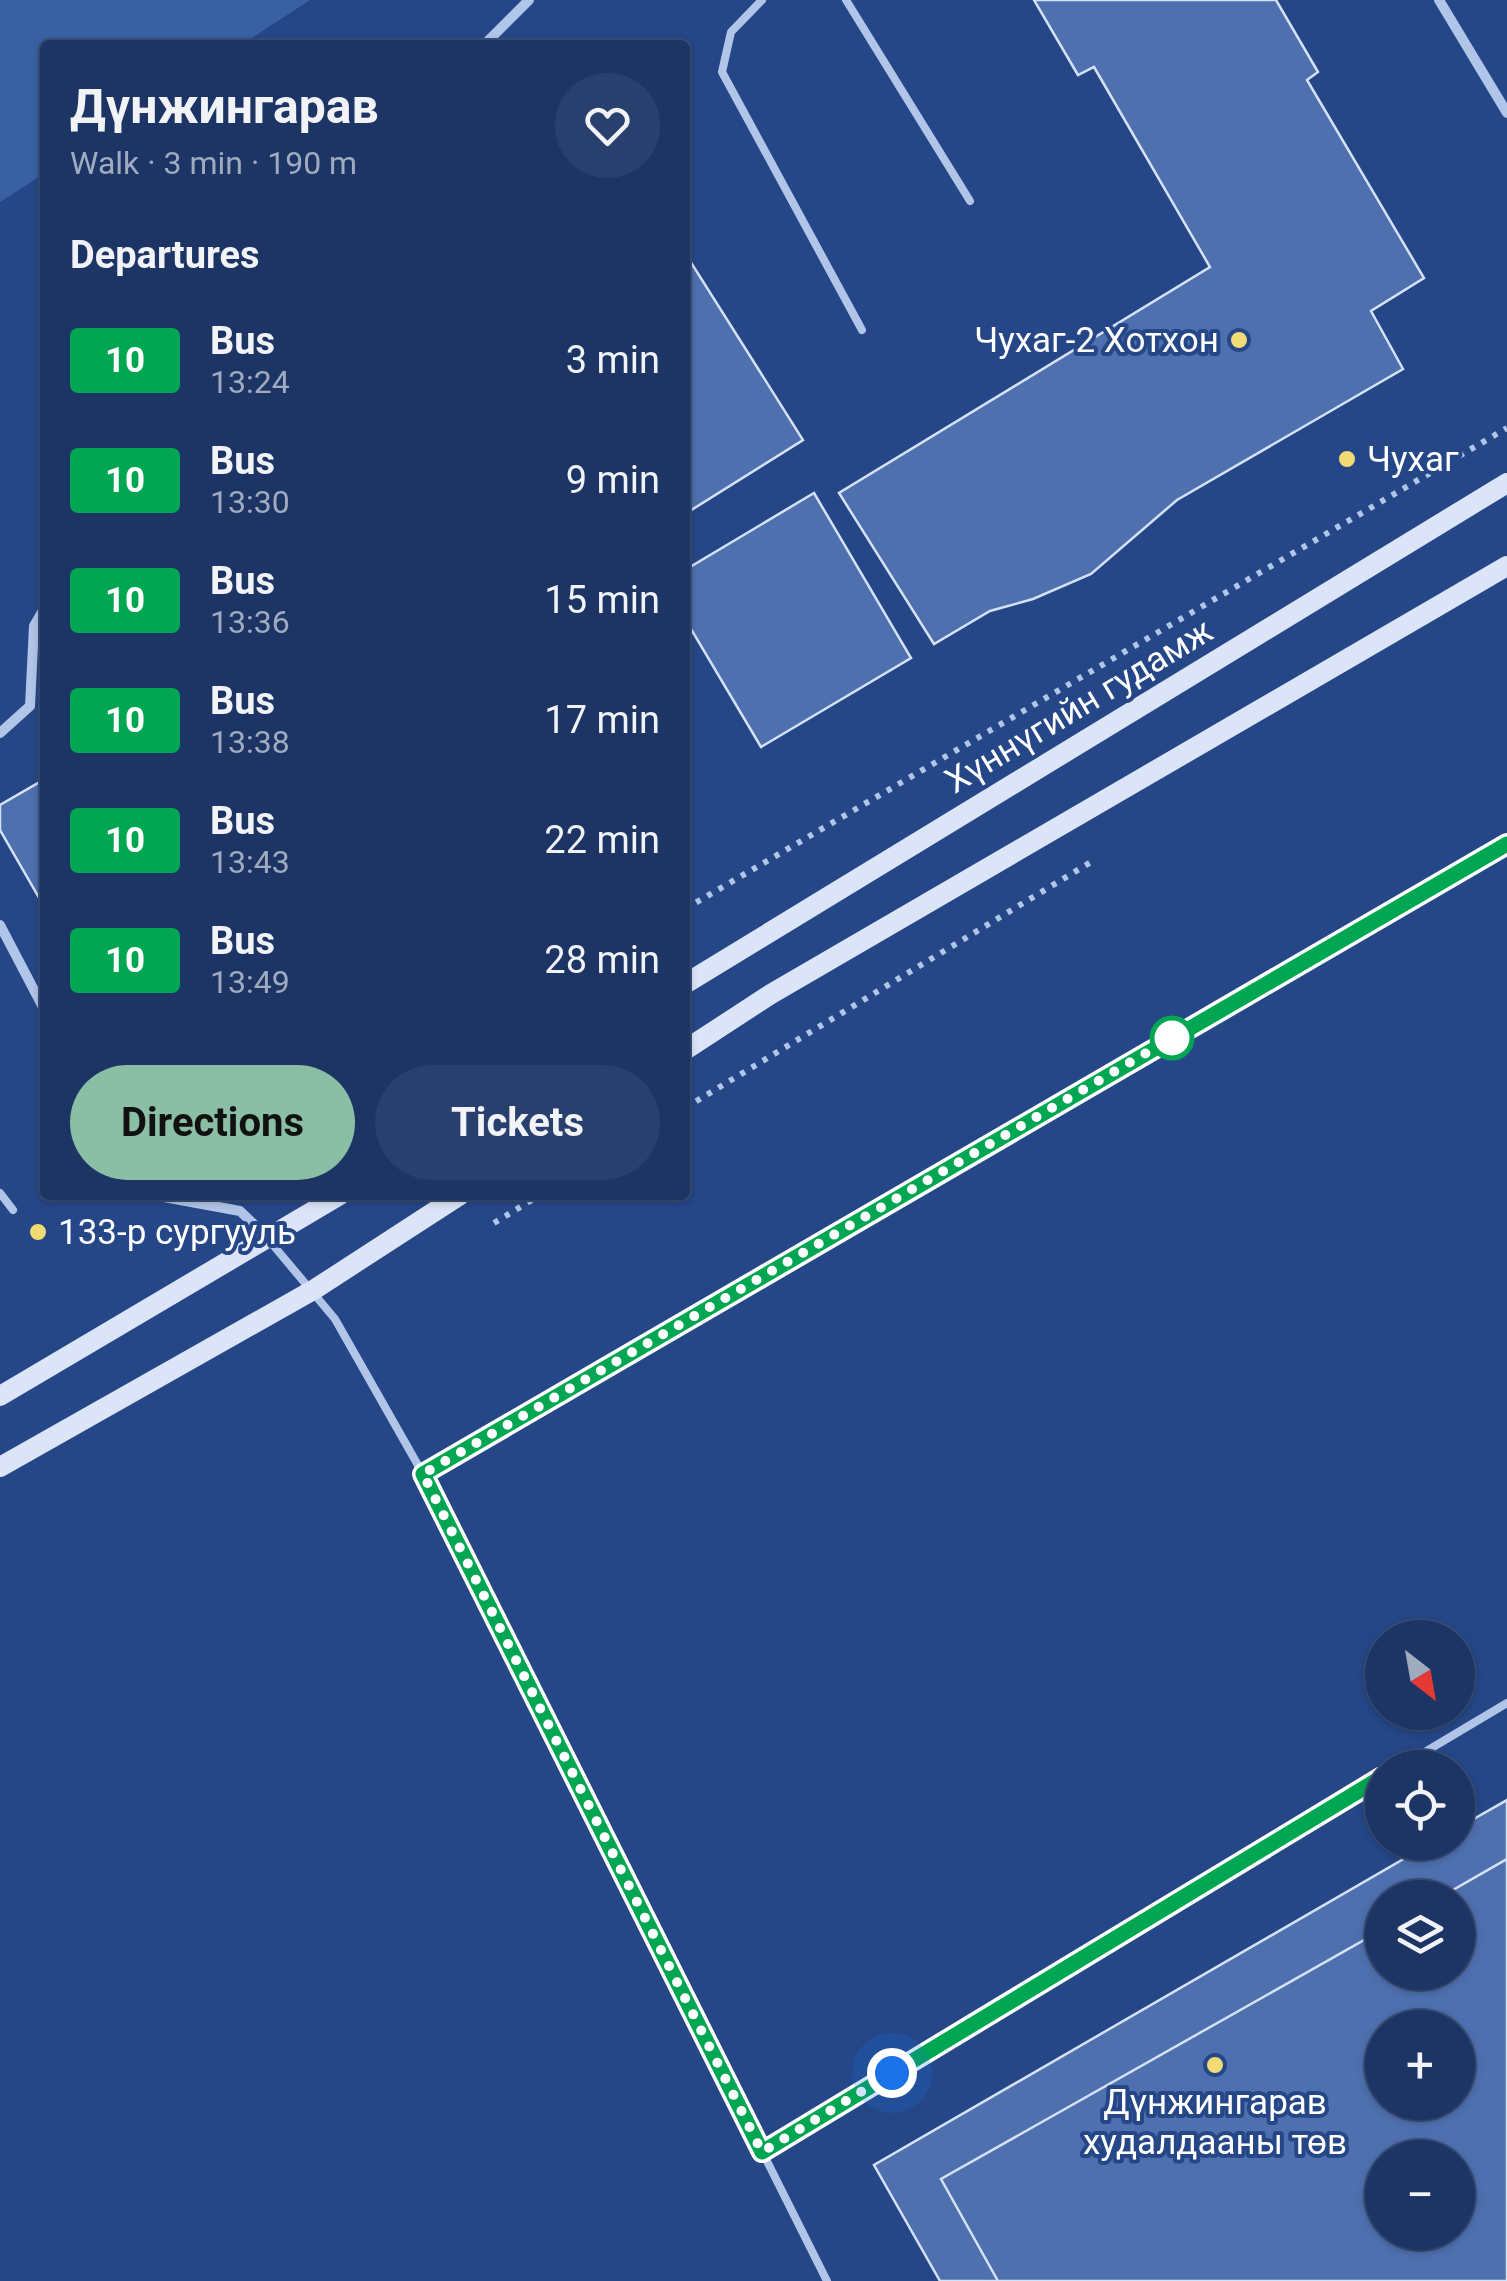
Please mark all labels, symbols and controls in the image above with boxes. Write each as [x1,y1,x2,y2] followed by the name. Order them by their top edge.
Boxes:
[555,73,660,178] button: heart
[70,78,379,135] text: Дүнжингарав
[70,144,357,182] text: Walk · 3 min · 190 m
[70,233,260,277] text: Departures
[210,319,275,363] text: Bus
[974,320,1219,361] place label: Чухаг-2 Хотхон
[1228,329,1250,351] marker: Чухаг-2 Хотхон
[566,338,660,382] text: 3 min
[105,340,145,381] text: 10
[210,363,290,401] text: 13:24
[210,439,275,483] text: Bus
[1367,439,1459,480] place label: Чухаг
[1336,448,1358,470] marker: Чухаг
[566,458,660,502] text: 9 min
[105,460,145,501] text: 10
[210,483,290,521] text: 13:30
[210,559,275,603] text: Bus
[544,578,660,622] text: 15 min
[105,580,145,621] text: 10
[210,603,290,641] text: 13:36
[938,610,1220,802] street label: Хүннүгийн гудамж
[210,679,275,723] text: Bus
[544,698,660,742] text: 17 min
[105,700,145,741] text: 10
[210,723,290,761] text: 13:38
[210,799,275,843] text: Bus
[544,818,660,862] text: 22 min
[105,820,145,861] text: 10
[210,843,290,881] text: 13:43
[210,919,275,963] text: Bus
[544,938,660,982] text: 28 min
[105,940,145,981] text: 10
[210,963,290,1001] text: 13:49
[1151,1017,1193,1059] unlabelled marker
[70,1065,355,1180] button: Directions
[375,1065,660,1180] button: Tickets
[58,1212,296,1253] place label: 133-р сургууль
[27,1221,49,1243] marker: 133-р сургууль
[1365,1620,1475,1730] north arrow
[1365,1620,1475,2250] map controls
[1365,1750,1475,1860] button: locate
[1365,1880,1475,1990] button: layers
[1365,2010,1475,2120] button: +
[867,2048,917,2098] your location
[1204,2054,1226,2076] marker: Дүнжингарав худалдааны төв
[1083,2082,1347,2163] place label: Дүнжингарав худалдааны төв
[1365,2140,1475,2250] button: −

